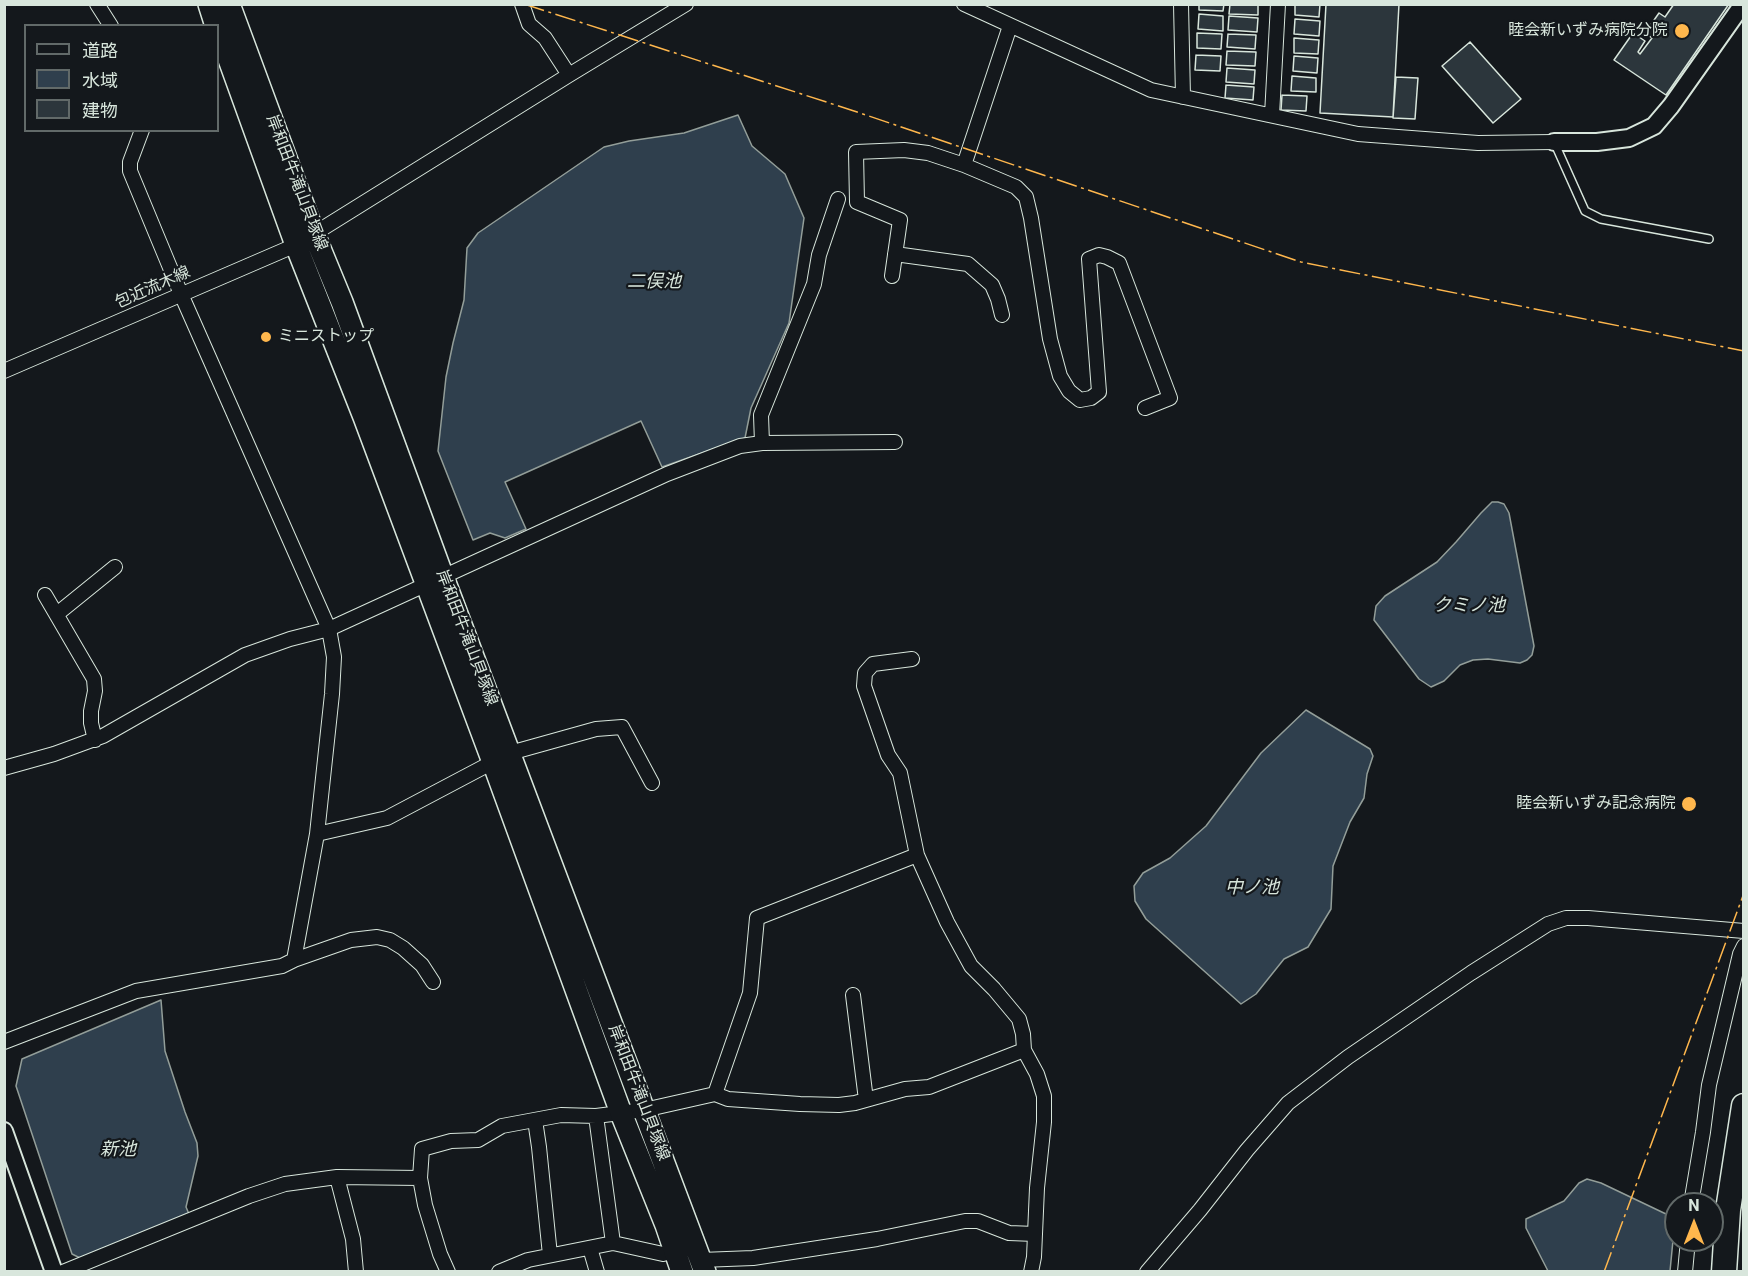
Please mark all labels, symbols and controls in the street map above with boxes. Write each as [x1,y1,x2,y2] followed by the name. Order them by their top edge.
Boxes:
[1508,21,1668,41] place label: 睦会新いずみ病院分院
[1673,22,1691,40] marker: 睦会新いずみ病院分院
[24,24,219,132] legend
[82,40,118,61] text: 道路
[82,70,118,91] text: 水域
[82,100,118,121] text: 建物
[261,112,331,254] street label: 岸和田牛滝山貝塚線
[113,263,193,313] street label: 包近流木線
[627,271,681,293] water label: 二俣池
[278,327,374,347] place label: ミニストップ
[259,330,273,344] marker: ミニストップ
[431,567,501,709] street label: 岸和田牛滝山貝塚線
[1433,595,1505,617] water label: クミノ池
[1516,794,1676,814] place label: 睦会新いずみ記念病院
[1680,795,1698,813] marker: 睦会新いずみ記念病院
[1225,877,1279,899] water label: 中ノ池
[603,1022,673,1164] street label: 岸和田牛滝山貝塚線
[100,1139,136,1161] water label: 新池
[1664,1192,1724,1252] north arrow
[1688,1196,1700,1215] text: N

